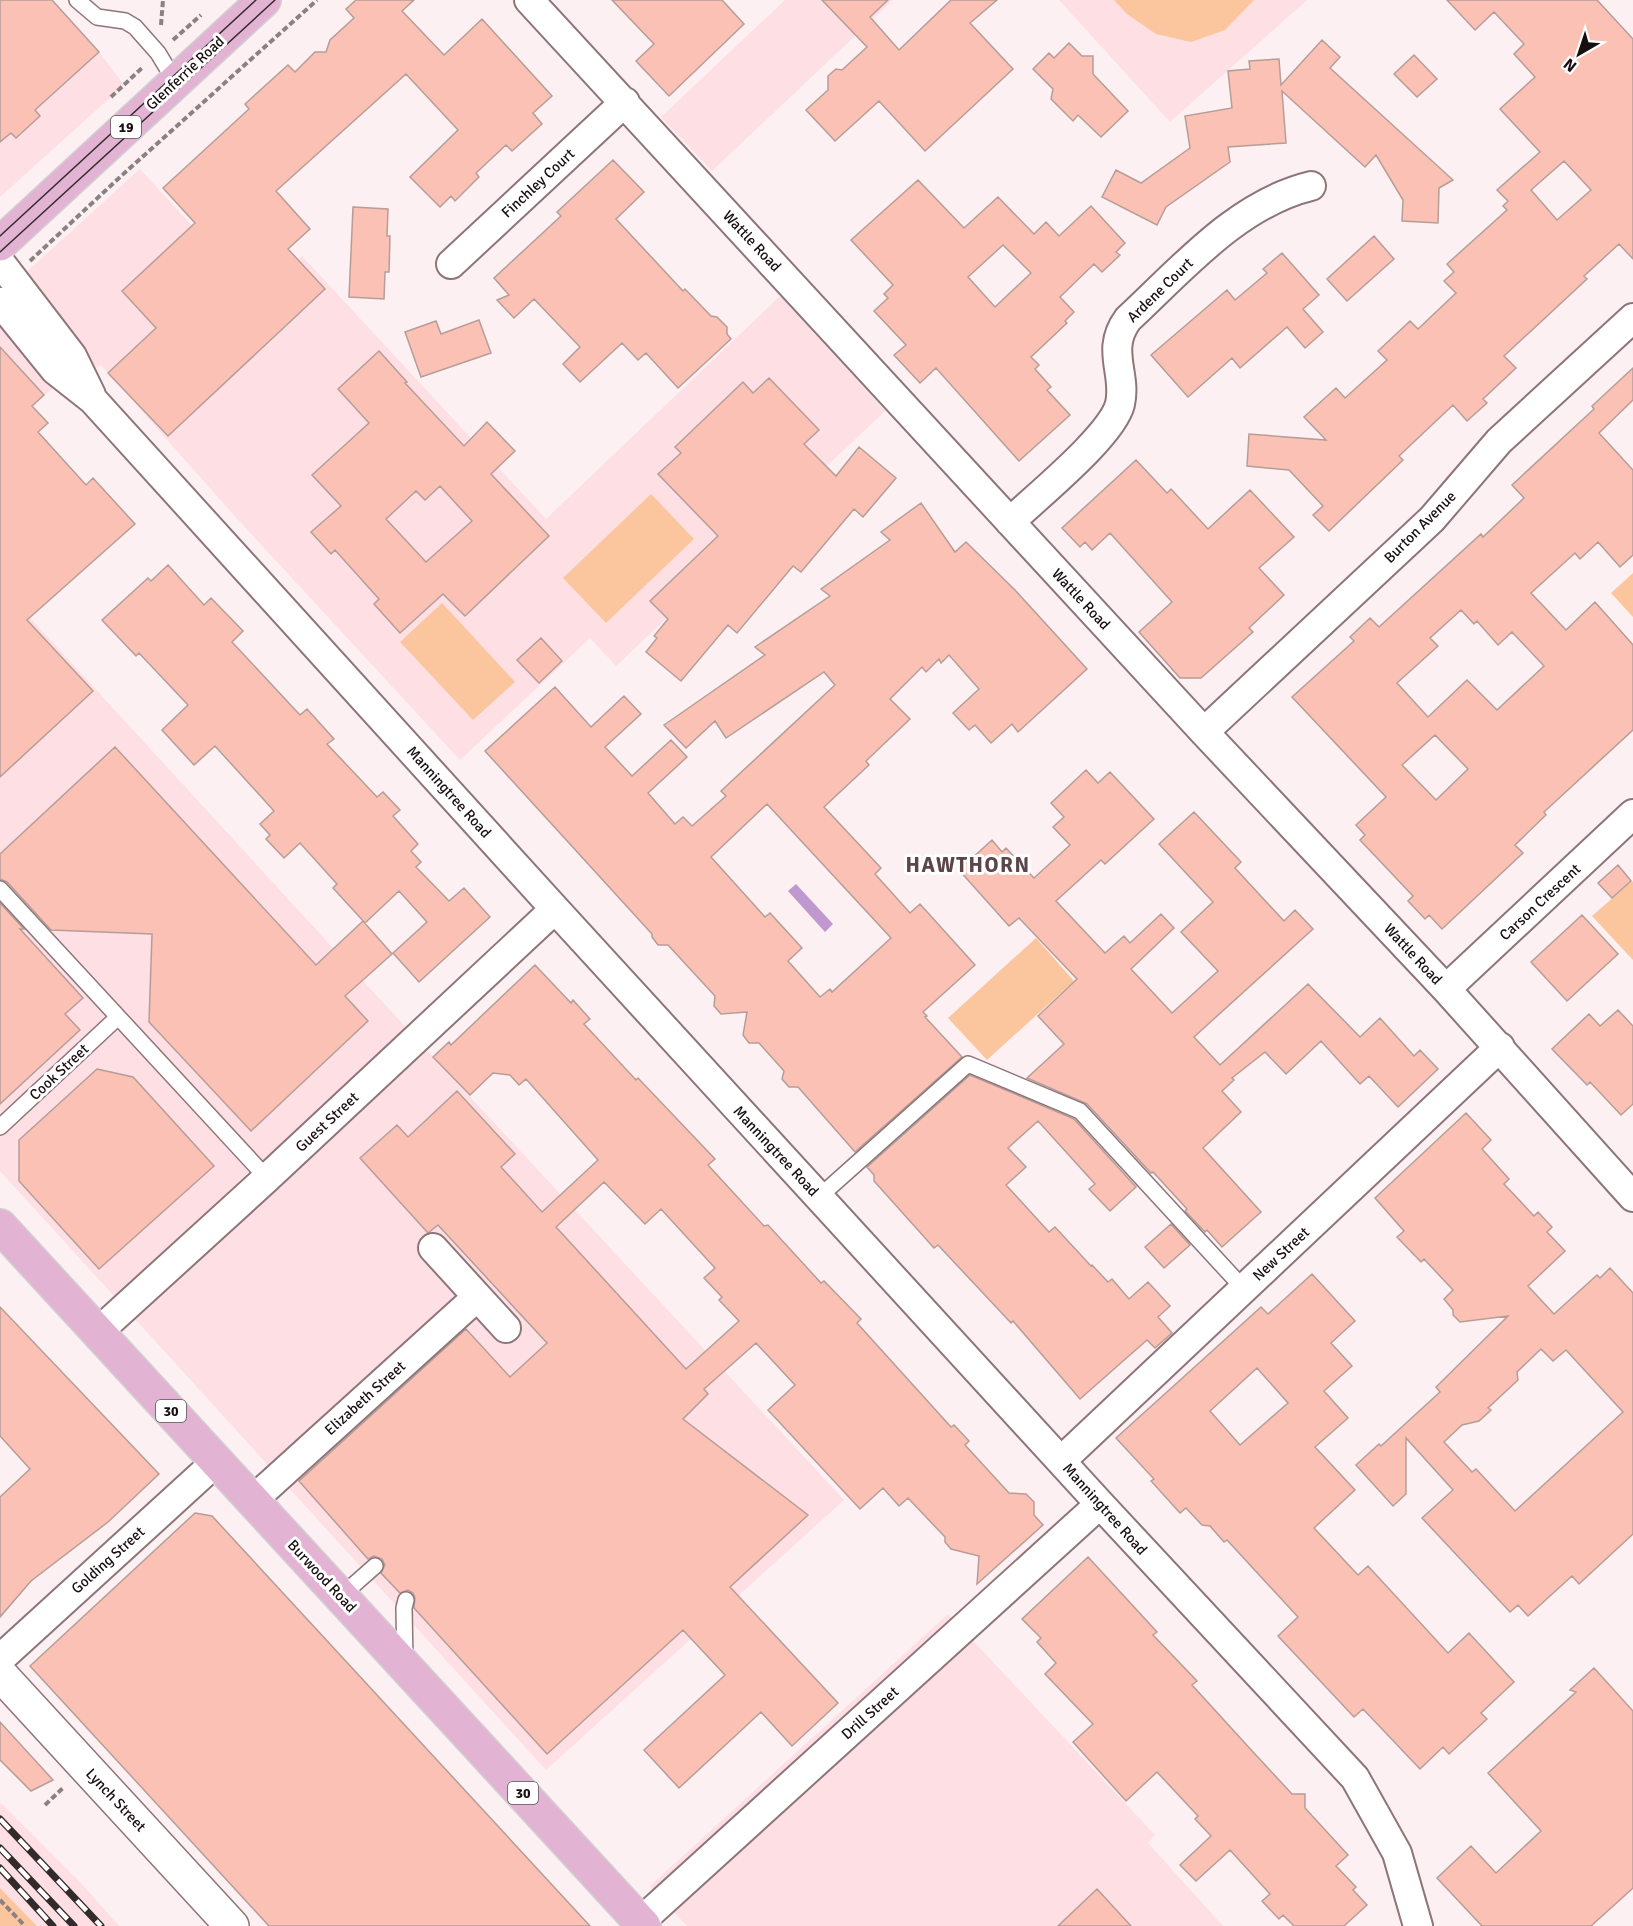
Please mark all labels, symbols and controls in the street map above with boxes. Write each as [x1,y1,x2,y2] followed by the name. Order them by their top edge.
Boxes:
[1549,24,1609,84] north arrow
[142,32,228,114] street label: Glenferrie Road
[1560,54,1581,76] text: N
[111,116,141,138] road number: 19
[498,145,578,221] street label: Finchley Court
[719,207,785,275] street label: Wattle Road
[1123,254,1197,326] street label: Ardene Court
[1380,487,1460,567] street label: Burton Avenue
[1048,565,1114,633] street label: Wattle Road
[403,742,495,842] street label: Manningtree Road
[906,852,1031,878] district label: HAWTHORN
[1496,860,1584,944] street label: Carson Crescent
[1380,920,1446,988] street label: Wattle Road
[26,1040,92,1104] street label: Cook Street
[292,1088,362,1156] street label: Guest Street
[729,1102,823,1200] street label: Manningtree Road
[1249,1223,1313,1285] street label: New Street
[321,1357,409,1439] street label: Elizabeth Street
[156,1400,186,1422] road number: 30
[1059,1459,1151,1559] street label: Manningtree Road
[68,1522,148,1598] street label: Golding Street
[284,1536,360,1616] street label: Burwood Road
[838,1683,902,1743] street label: Drill Street
[82,1765,150,1835] street label: Lynch Street
[508,1782,538,1804] road number: 30

